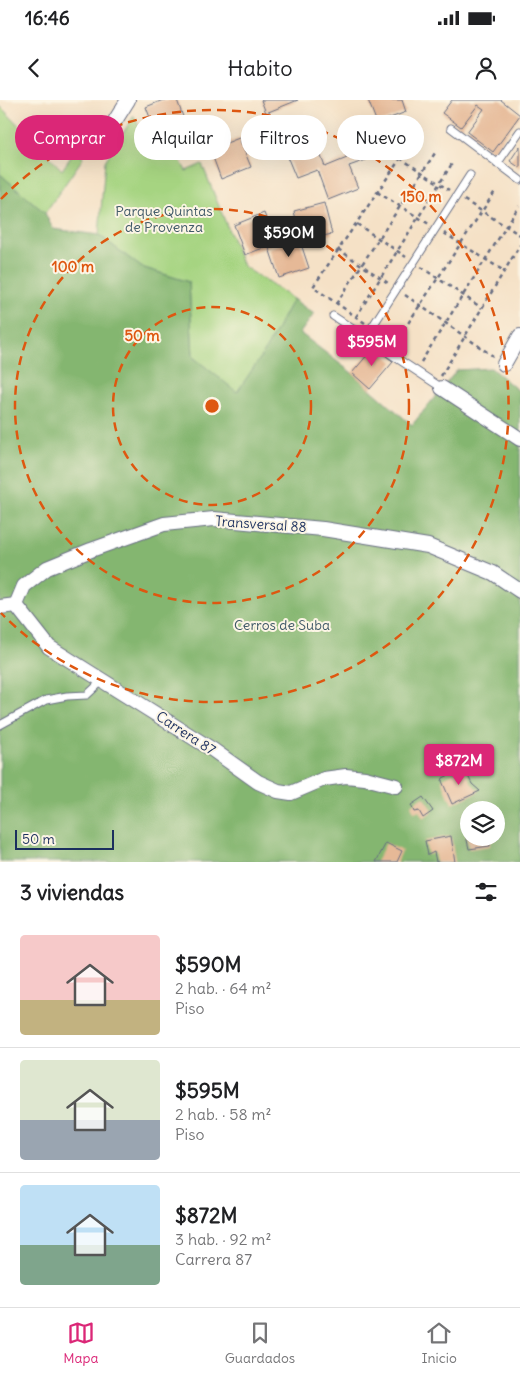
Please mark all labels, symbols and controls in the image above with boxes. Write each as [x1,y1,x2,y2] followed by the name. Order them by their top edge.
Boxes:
[25,6,70,30] text: 16:46
[20,54,48,82] icon: back
[227,54,293,82] text: Habito
[472,54,500,82] icon: person
[15,115,124,160] chip: Comprar
[134,115,231,160] chip: Alquilar
[241,115,327,160] chip: Filtros
[337,115,424,160] chip: Nuevo
[400,187,442,206] text: 150 m
[115,202,213,236] park label: Parque Quintas de Provenza
[254,216,324,258] pin: $590M
[264,222,314,242] text: $590M
[52,257,94,276] text: 100 m
[337,324,407,367] pin: $595M
[124,326,160,345] text: 50 m
[347,331,397,351] text: $595M
[203,397,221,415] centre of rings
[215,512,307,536] street label: Transversal 88
[234,616,330,634] park label: Cerros de Suba
[153,707,219,759] street label: Carrera 87
[424,744,494,786] pin: $872M
[435,750,483,770] text: $872M
[460,801,505,846] map controls
[460,801,505,846] button: layers
[15,827,114,850] scale bar
[22,830,55,848] text: 50 m
[472,878,500,906] icon: filters
[20,879,124,906] text: 3 viviendas
[175,951,242,978] text: $590M
[60,955,120,1015] icon: home
[175,978,272,998] text: 2 hab. · 64 m²
[175,998,204,1018] text: Piso
[175,1077,240,1104] text: $595M
[60,1080,120,1140] icon: home
[175,1104,272,1124] text: 2 hab. · 58 m²
[175,1124,204,1144] text: Piso
[175,1202,238,1229] text: $872M
[60,1205,120,1265] icon: home
[175,1229,271,1249] text: 3 hab. · 92 m²
[175,1249,252,1269] text: Carrera 87
[63,1319,98,1367] tab: Mapa
[225,1319,295,1367] tab: Guardados
[421,1319,457,1367] tab: Inicio

